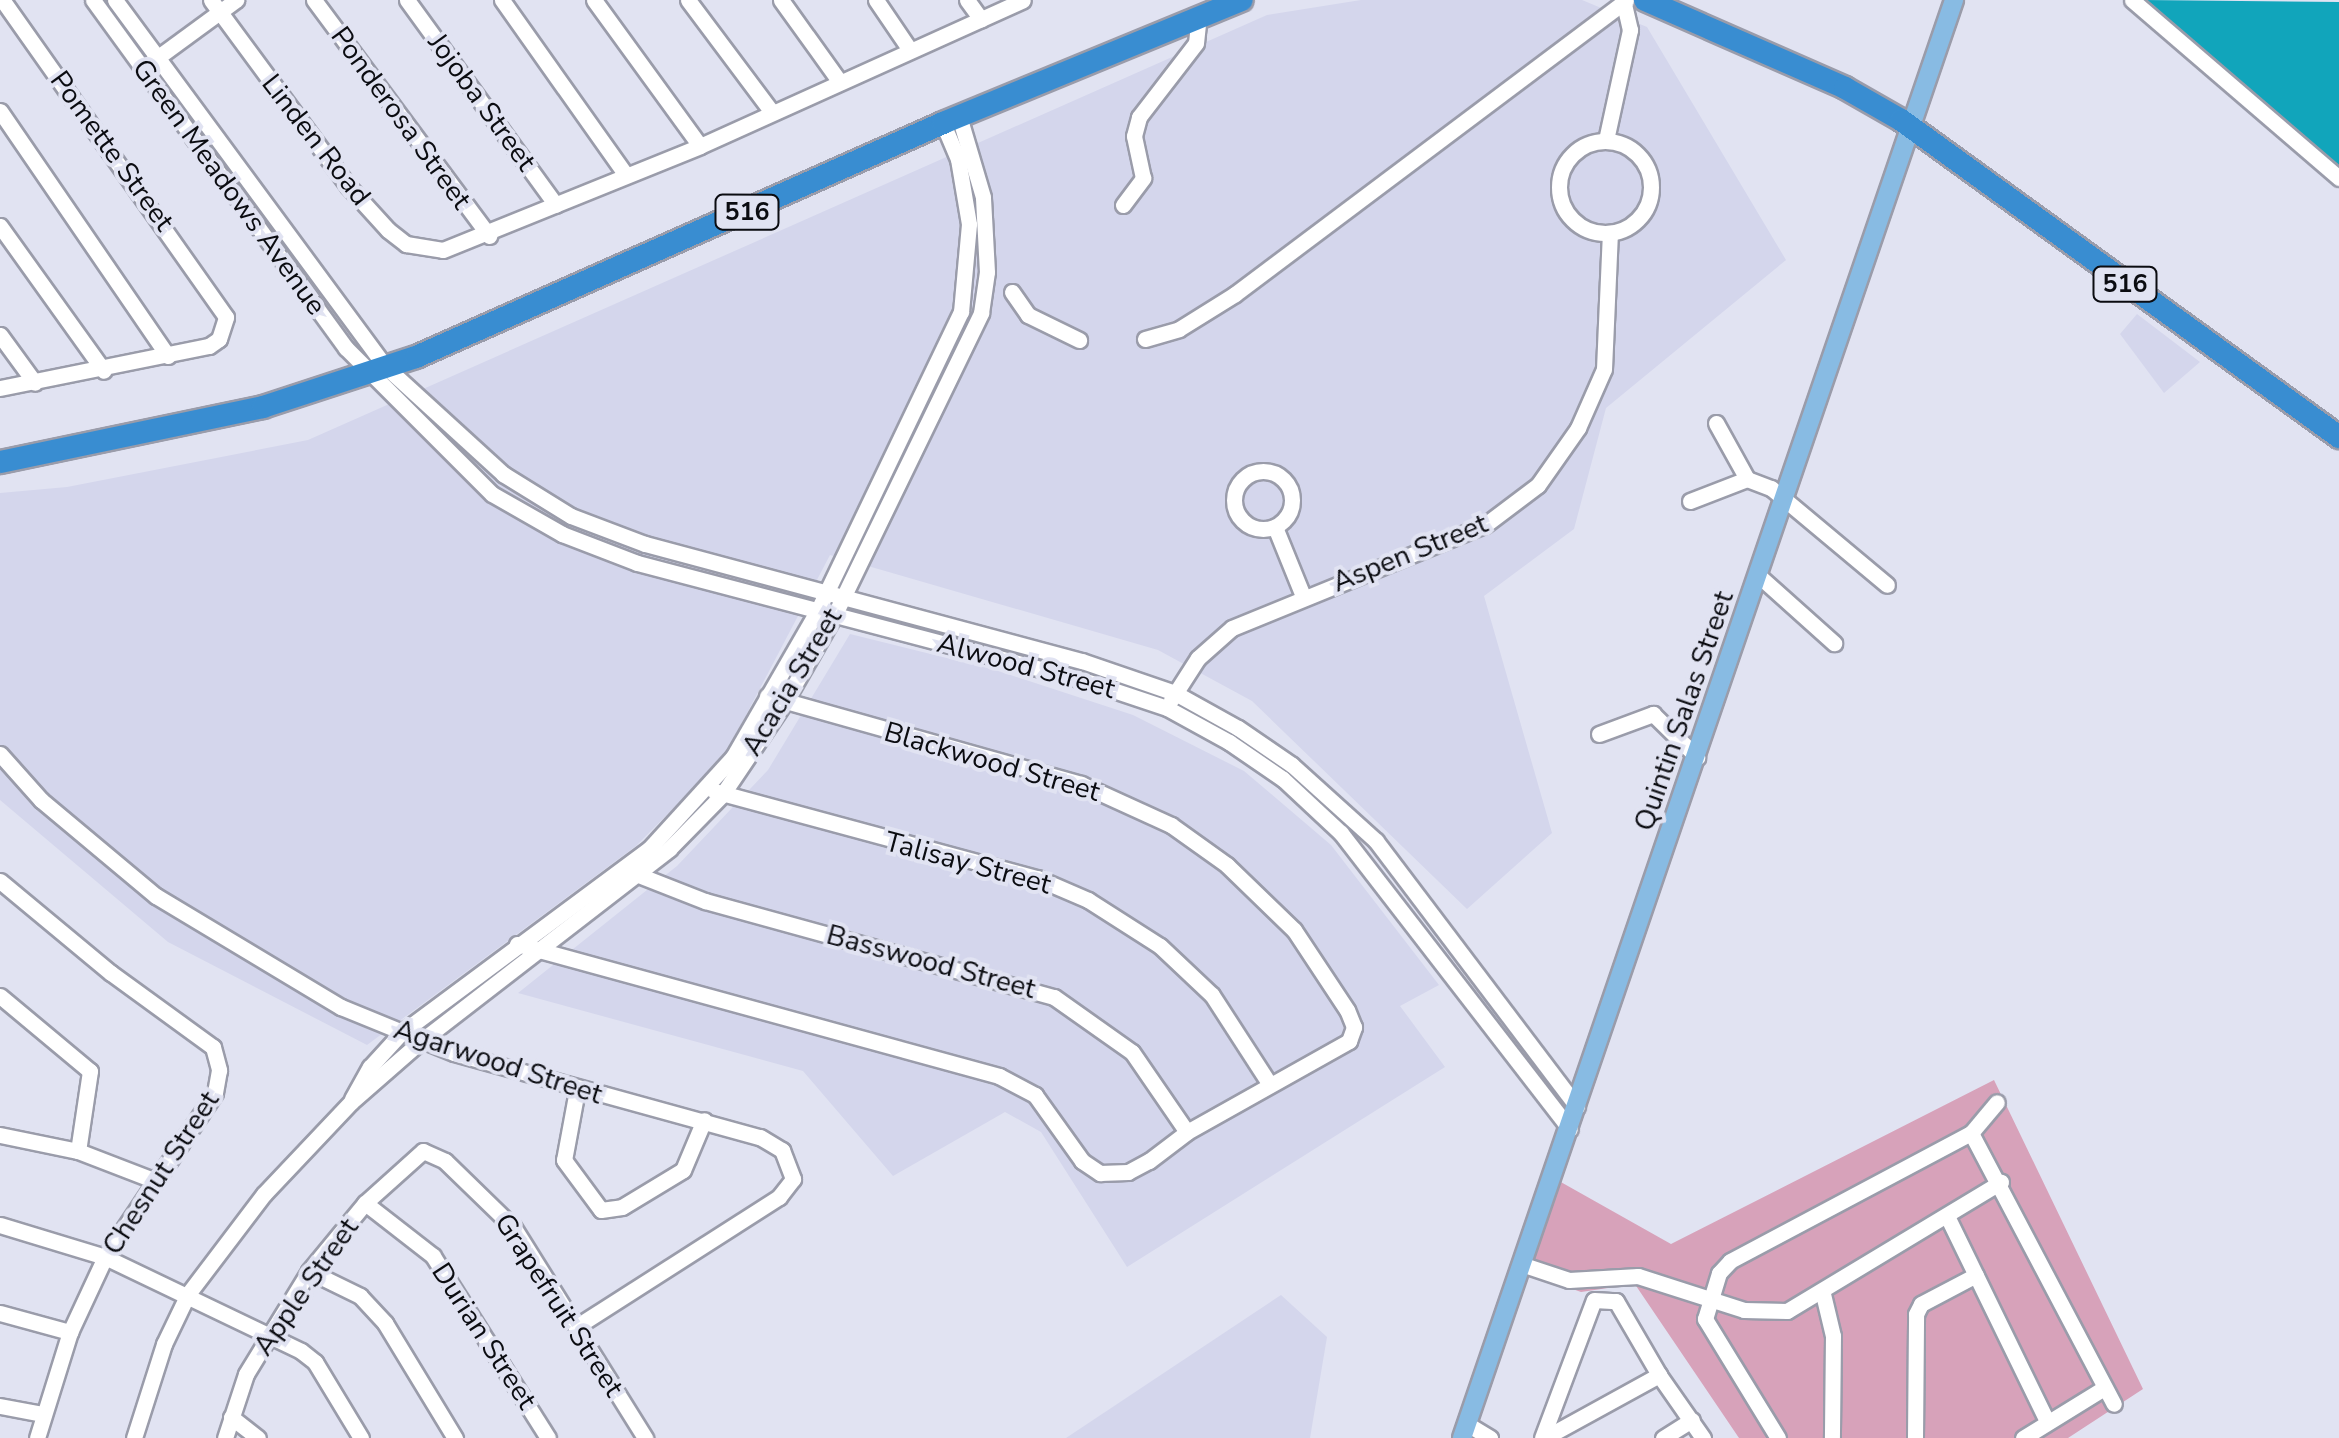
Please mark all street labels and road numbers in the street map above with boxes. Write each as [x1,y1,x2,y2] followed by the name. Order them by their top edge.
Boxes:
[324,20,478,216] street label: Ponderosa Street
[421,27,543,177] street label: Jojoba Street
[125,53,333,321] street label: Green Meadows Avenue
[43,65,181,237] street label: Pomette Street
[254,68,378,212] street label: Linden Road
[714,192,780,232] road number: 516
[2092,264,2158,304] road number: 516
[1327,507,1493,599] street label: Aspen Street
[1627,587,1741,835] street label: Quintin Salas Street
[735,602,849,762] street label: Acacia Street
[933,626,1119,706] street label: Alwood Street
[880,715,1104,809] street label: Blackwood Street
[881,825,1055,901] street label: Talisay Street
[823,918,1039,1006] street label: Basswood Street
[390,1013,606,1111] street label: Agarwood Street
[96,1085,226,1261] street label: Chesnut Street
[487,1207,631,1403] street label: Grapefruit Street
[246,1212,366,1362] street label: Apple Street
[424,1257,544,1415] street label: Durian Street

